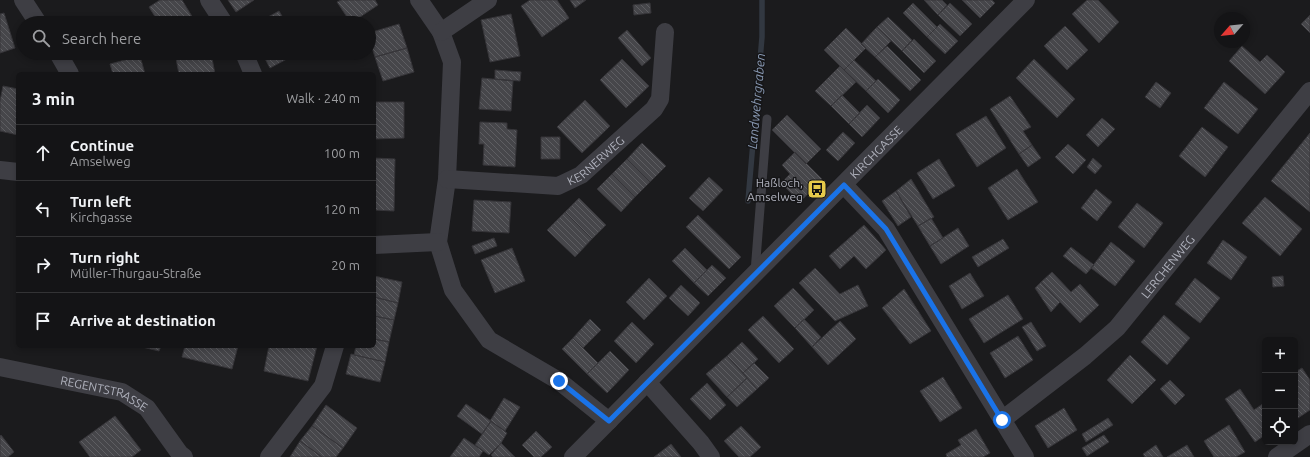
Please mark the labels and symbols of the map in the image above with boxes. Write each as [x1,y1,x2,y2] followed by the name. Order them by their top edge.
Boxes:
[1214,12,1250,48] north arrow
[745,53,767,149] water label: Landwehrgraben
[847,122,905,181] street label: KIRCHGASSE
[565,133,626,187] street label: KERNERWEG
[747,176,803,203] place label: Haßloch, Amselweg
[806,178,828,200] bus stop icon: Haßloch, Amselweg
[1138,232,1197,300] street label: LERCHENWEG
[550,372,568,390] route end
[59,373,151,414] street label: REGENTSTRASSE
[993,411,1011,429] route start

